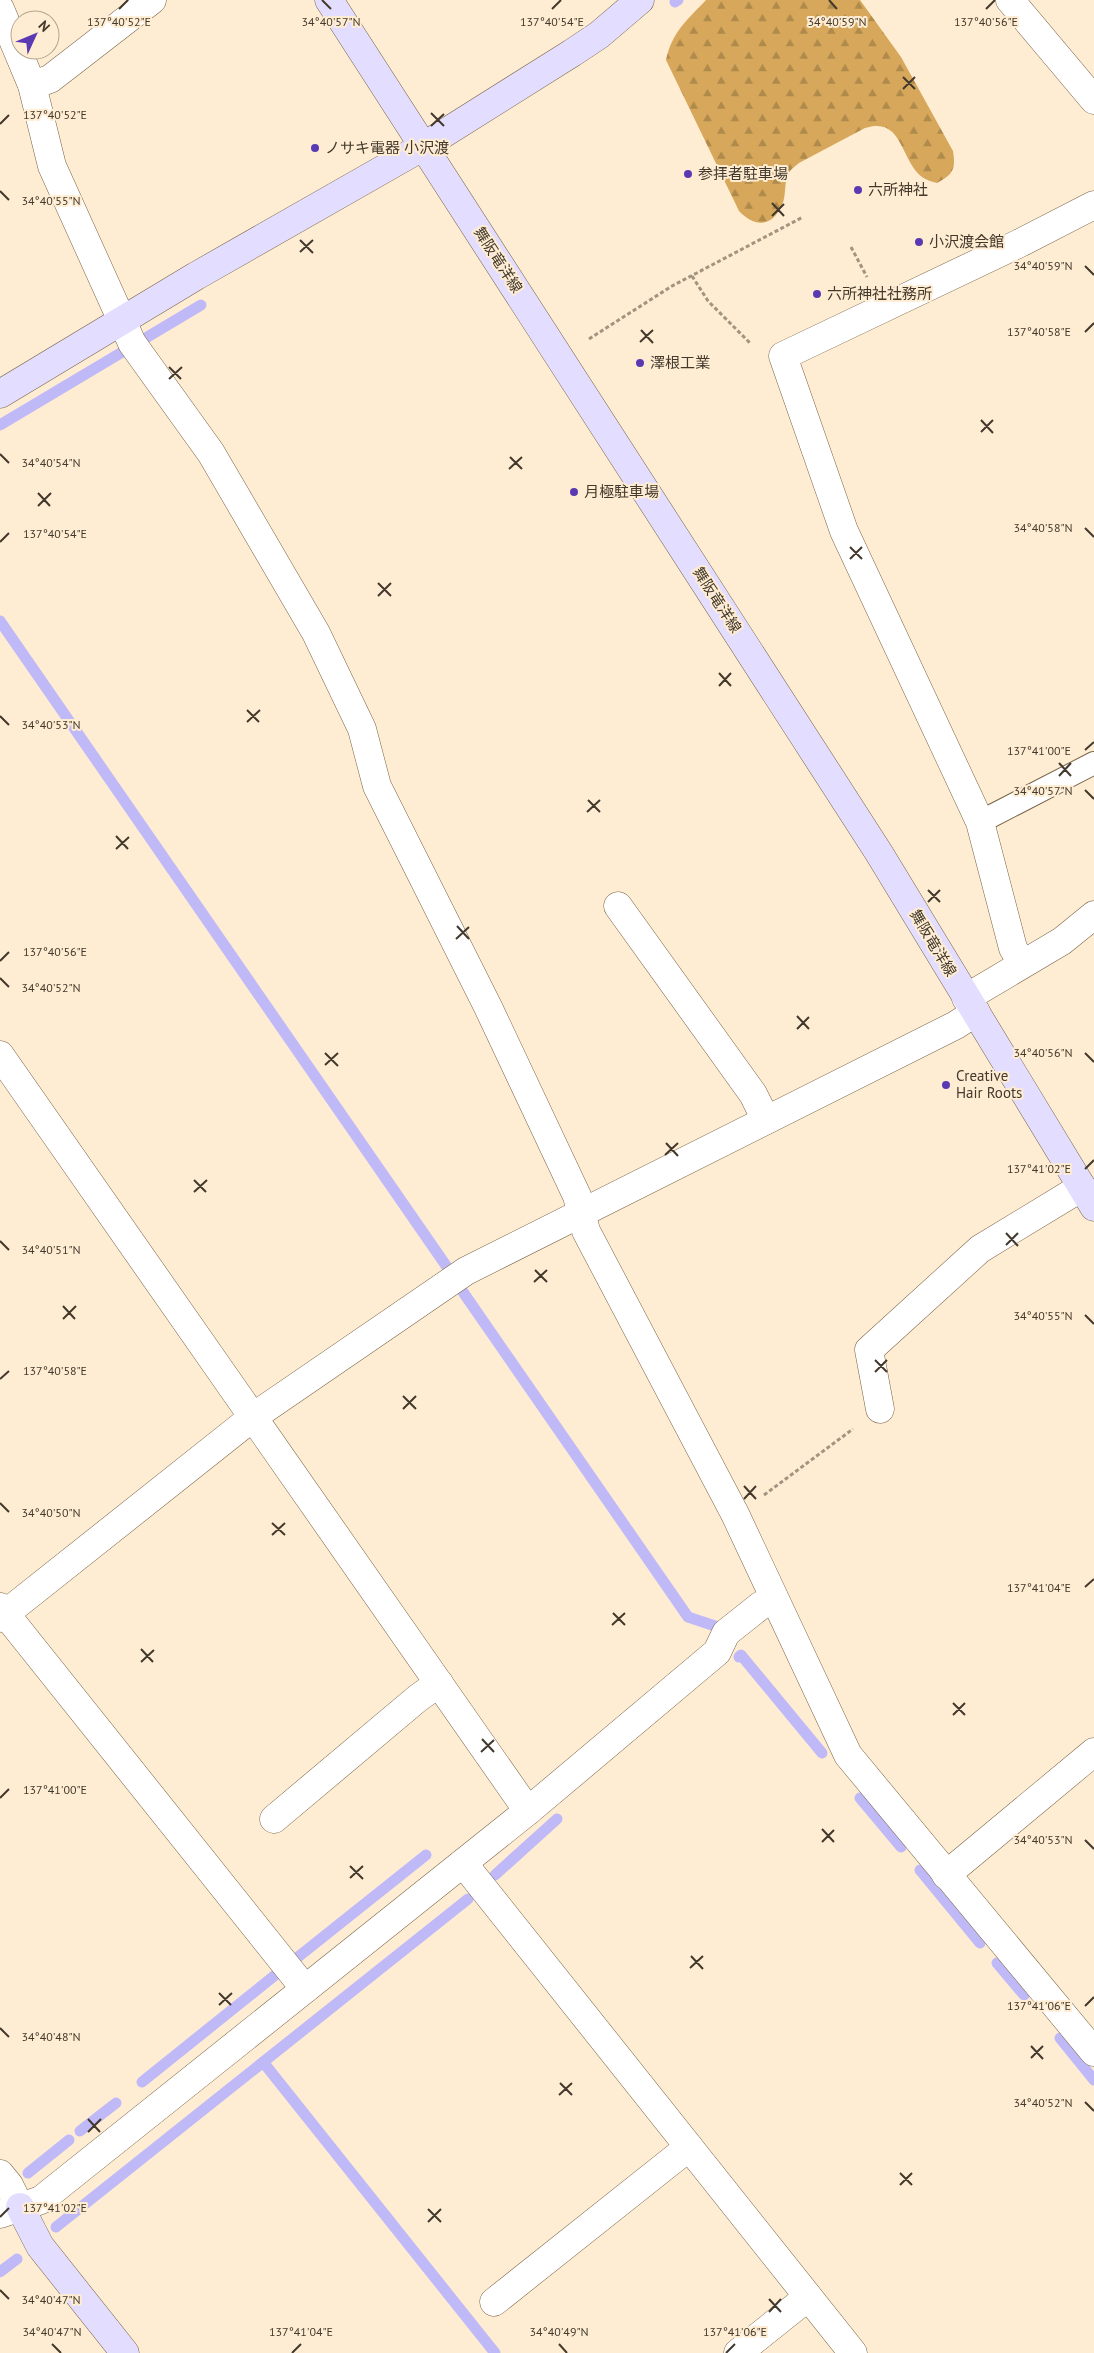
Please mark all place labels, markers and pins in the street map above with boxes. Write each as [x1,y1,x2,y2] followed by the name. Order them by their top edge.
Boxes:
[325,138,449,157] place label: ノサキ電器 小沢渡
[309,142,321,154] marker: ノサキ電器 小沢渡
[698,164,788,183] place label: 参拝者駐車場
[682,168,694,180] marker: 参拝者駐車場
[868,180,928,199] place label: 六所神社
[852,184,864,196] marker: 六所神社
[929,232,1004,251] place label: 小沢渡会館
[913,236,925,248] marker: 小沢渡会館
[827,284,932,303] place label: 六所神社社務所
[811,288,823,300] marker: 六所神社社務所
[650,353,710,372] place label: 澤根工業
[634,357,646,369] marker: 澤根工業
[584,482,659,501] place label: 月極駐車場
[568,486,580,498] marker: 月極駐車場
[956,1066,1022,1102] place label: Creative Hair Roots
[940,1079,952,1091] marker: Creative Hair Roots

